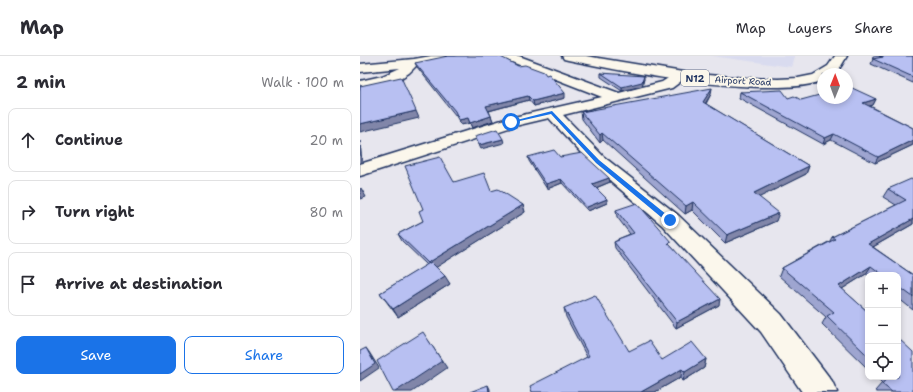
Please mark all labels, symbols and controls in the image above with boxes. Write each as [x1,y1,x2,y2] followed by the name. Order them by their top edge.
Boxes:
[20,15,64,40] text: Map
[736,19,766,37] text: Map
[788,19,832,37] text: Layers
[854,19,893,37] text: Share
[817,68,853,104] north arrow
[681,70,709,86] road number: N12
[16,71,66,93] text: 2 min
[261,74,344,91] text: Walk · 100 m
[714,74,772,88] street label: Airport Road
[502,113,520,131] route start
[17,129,39,151] icon: ahead
[55,130,123,150] text: Continue
[310,132,343,149] text: 20 m
[17,201,39,223] icon: right
[55,202,135,222] text: Turn right
[309,204,343,221] text: 80 m
[661,211,679,229] route end
[865,272,901,380] map controls
[865,272,901,308] button: +
[17,273,39,295] icon: arrive
[55,274,223,294] text: Arrive at destination
[865,308,901,344] button: −
[16,336,176,374] button: Save
[184,336,344,374] button: Share
[865,344,901,380] button: locate

